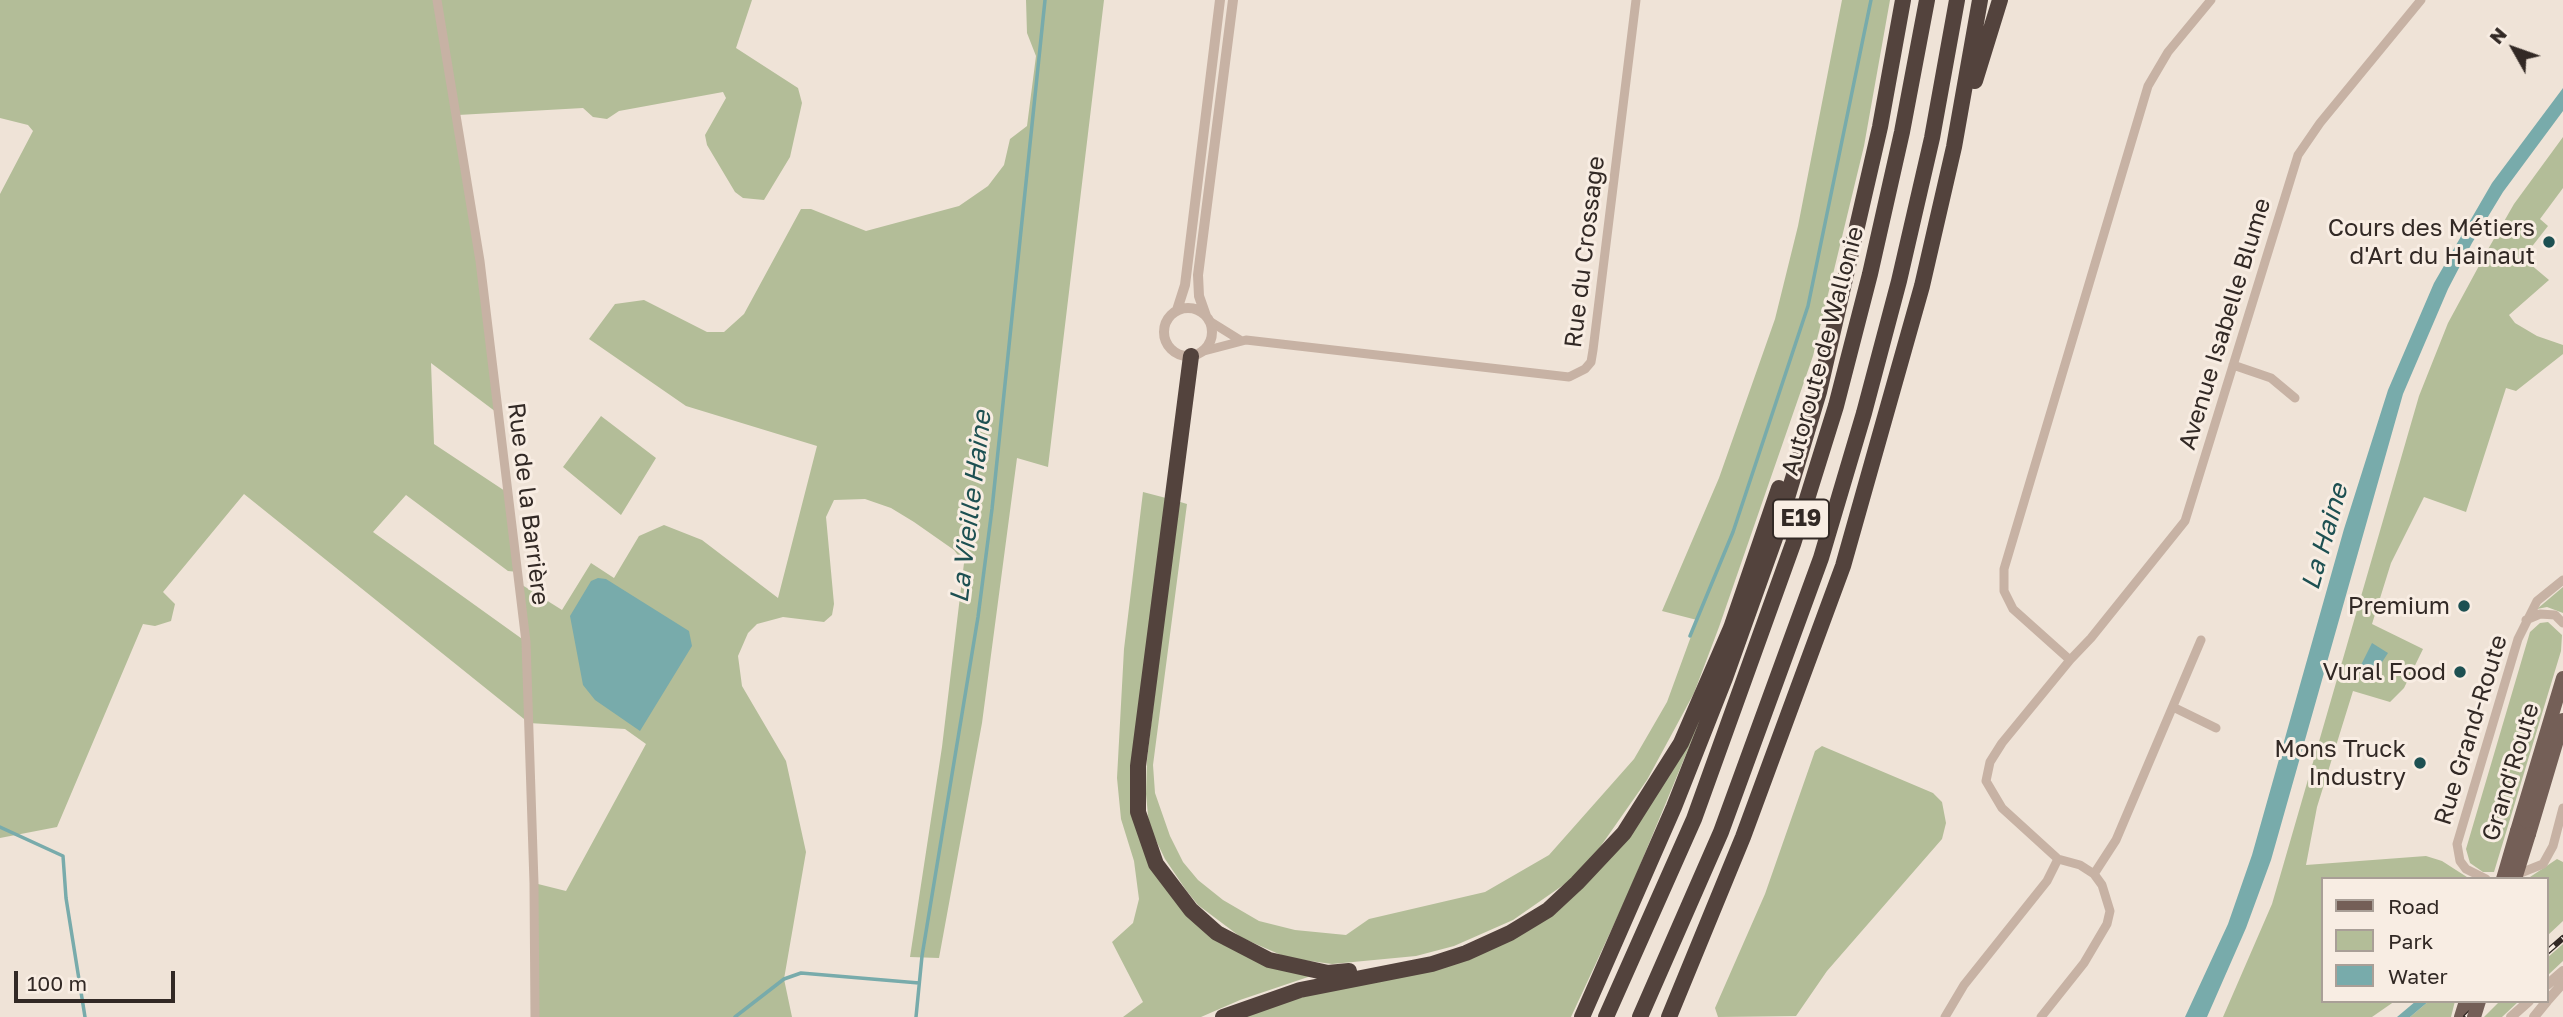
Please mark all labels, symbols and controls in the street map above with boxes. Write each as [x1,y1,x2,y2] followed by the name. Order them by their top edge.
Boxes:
[2479,14,2549,84] north arrow
[2484,22,2511,48] text: N
[1559,154,1611,350] street label: Rue du Crossage
[2173,195,2277,453] street label: Avenue Isabelle Blume
[2328,214,2535,270] place label: Cours des Métiers d'Art du Hainaut
[1776,223,1870,479] street label: Autoroute de Wallonie
[2541,234,2557,250] marker: Cours des Métiers d'Art du Hainaut
[501,401,555,607] street label: Rue de la Barrière
[944,409,998,605] water label: La Vieille Haine
[2295,480,2355,594] water label: La Haine
[1773,499,1829,538] road number: E19
[2348,592,2450,620] place label: Premium
[2456,598,2472,614] marker: Premium
[2428,632,2514,828] street label: Rue Grand-Route
[2322,658,2446,686] place label: Vural Food
[2452,664,2468,680] marker: Vural Food
[2476,699,2546,845] street label: Grand'Route
[2274,735,2406,791] place label: Mons Truck Industry
[2412,755,2428,771] marker: Mons Truck Industry
[2322,877,2549,1003] legend
[2388,893,2439,919] text: Road
[2388,928,2433,954] text: Park
[18,958,178,1002] scale bar
[2388,963,2448,989] text: Water
[27,970,87,996] text: 100 m

